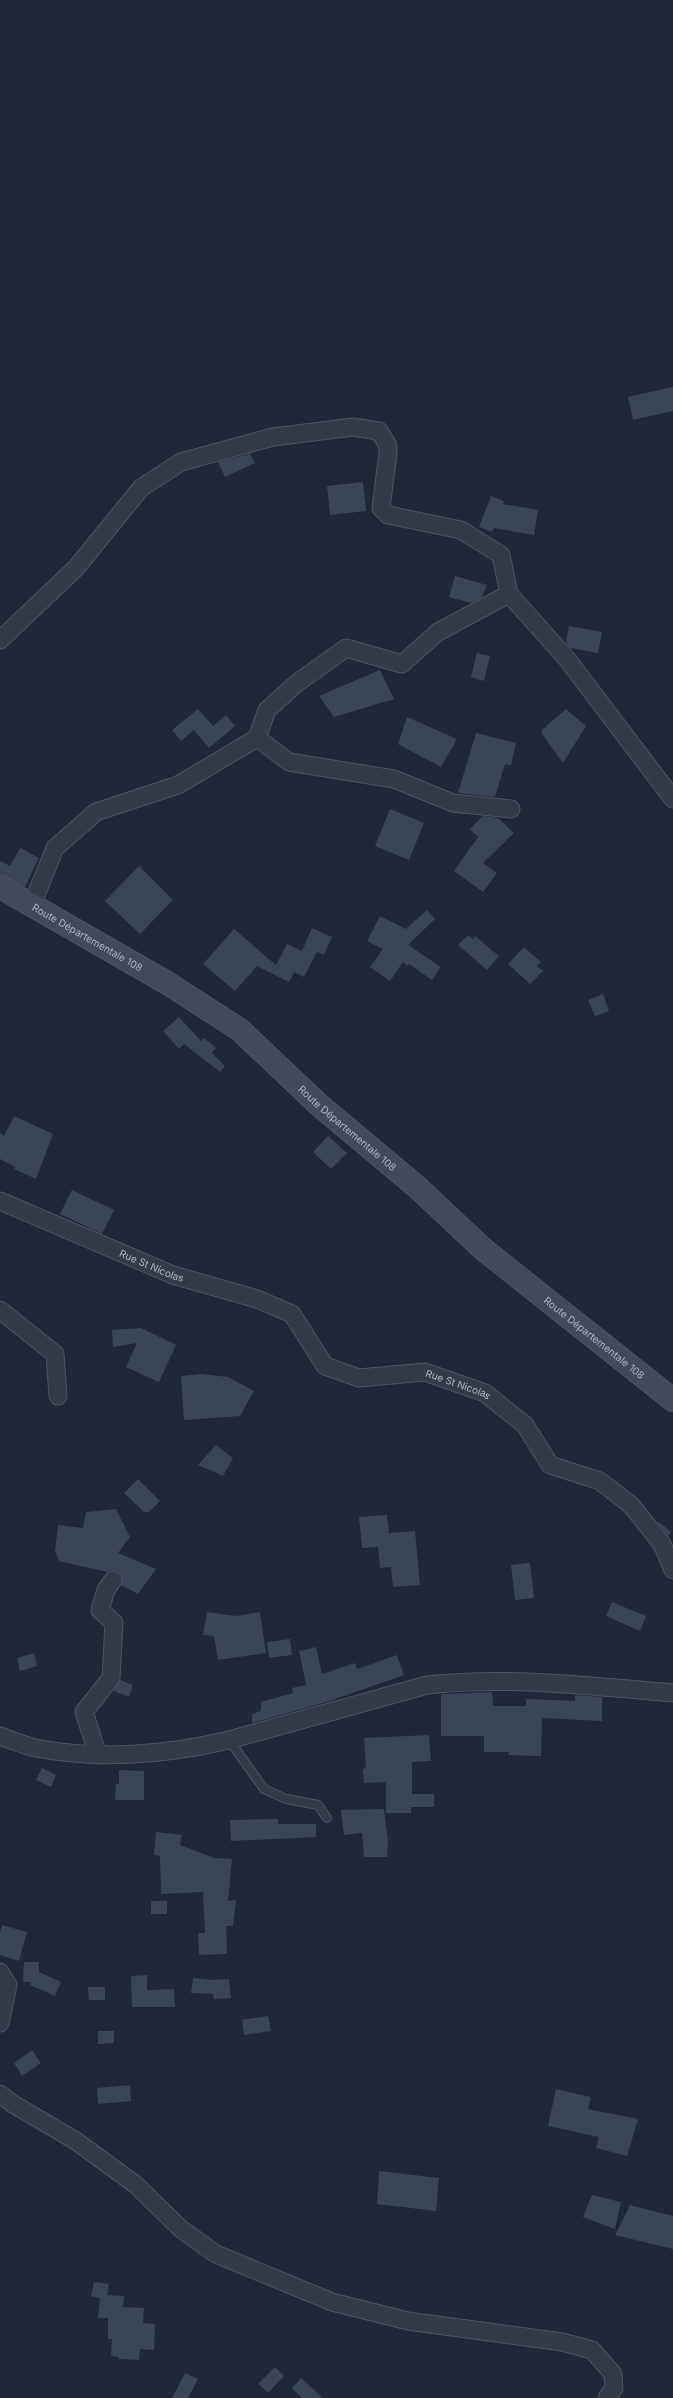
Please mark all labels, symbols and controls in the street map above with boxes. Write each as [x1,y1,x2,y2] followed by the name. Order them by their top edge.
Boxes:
[30,901,145,974] street label: Route Départementale 108
[296,1083,399,1173] street label: Route Départementale 108
[118,1247,185,1284] street label: Rue St Nicolas
[542,1294,647,1381] street label: Route Départementale 108
[424,1367,494,1402] street label: Rue St Nicolas

